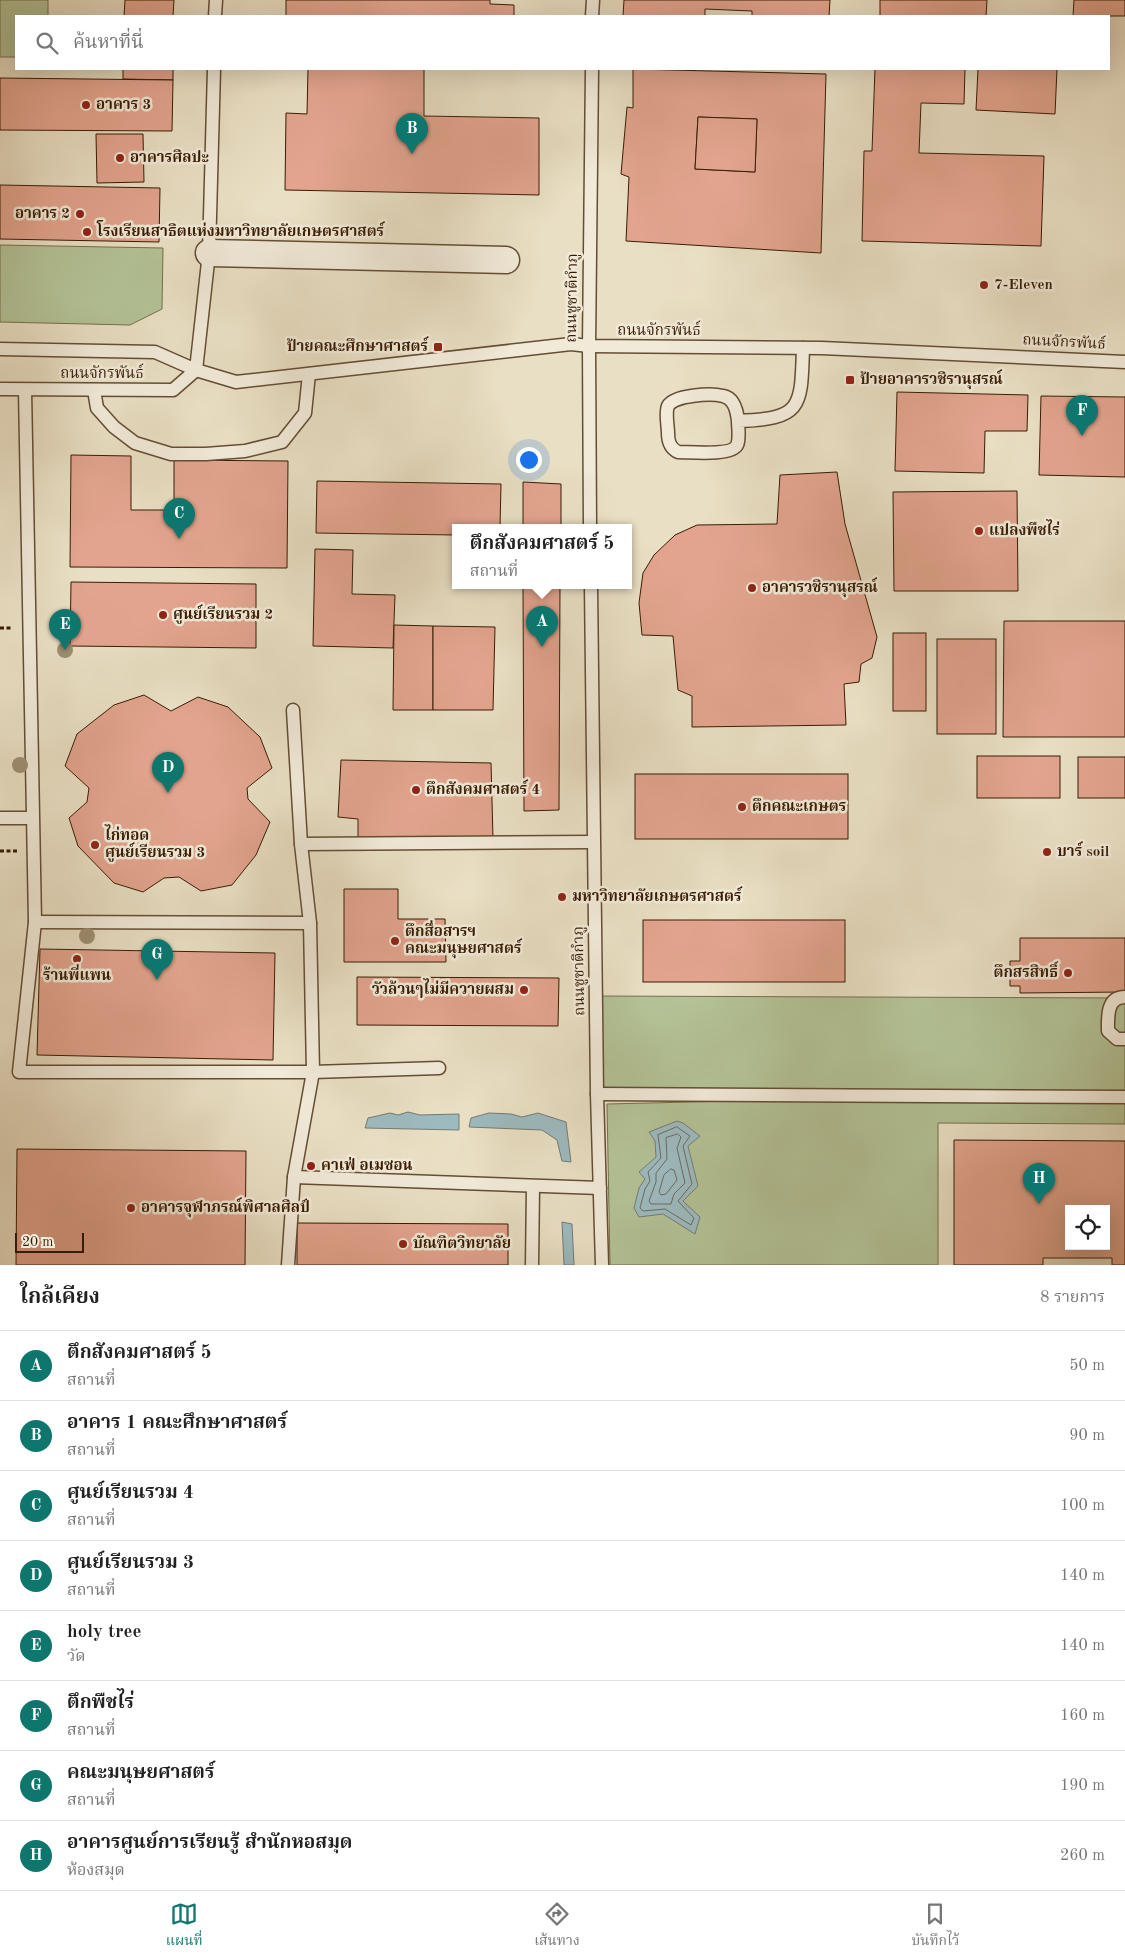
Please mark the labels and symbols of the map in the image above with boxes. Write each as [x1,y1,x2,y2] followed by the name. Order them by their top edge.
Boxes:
[96,98,151,113] place label: อาคาร 3
[80,99,92,111] marker: อาคาร 3
[396,113,428,154] pin: B
[130,149,209,166] place label: อาคารศิลปะ
[114,152,126,164] marker: อาคารศิลปะ
[15,207,70,222] place label: อาคาร 2
[74,208,86,220] marker: อาคาร 2
[96,220,386,240] place label: โรงเรียนสาธิตแห่งมหาวิทยาลัยเกษตรศาสตร์
[81,226,93,238] marker: โรงเรียนสาธิตแห่งมหาวิทยาลัยเกษตรศาสตร์
[562,253,582,343] street label: ถนนชูชาติกำภู
[994,278,1053,293] place label: 7-Eleven
[978,279,990,291] marker: 7-Eleven
[617,320,701,339] street label: ถนนจักรพันธ์
[1022,329,1107,353] street label: ถนนจักรพันธ์
[287,336,430,355] place label: ป้ายคณะศึกษาศาสตร์
[432,341,444,353] marker: ป้ายคณะศึกษาศาสตร์
[60,363,144,382] street label: ถนนจักรพันธ์
[860,369,1003,390] place label: ป้ายอาคารวชิรานุสรณ์
[844,374,856,386] marker: ป้ายอาคารวชิรานุสรณ์
[1066,395,1098,436] pin: F
[516,447,542,473] your location
[163,498,195,539] pin: C
[989,519,1060,539] place label: แปลงพืชไร่
[973,525,985,537] marker: แปลงพืชไร่
[762,577,878,598] place label: อาคารวชิรานุสรณ์
[746,582,758,594] marker: อาคารวชิรานุสรณ์
[173,604,273,624] place label: ศูนย์เรียนรวม 2
[526,606,558,647] pin: A
[49,609,81,650] pin: E
[157,609,169,621] marker: ศูนย์เรียนรวม 2
[152,752,184,793] pin: D
[426,779,540,798] place label: ตึกสังคมศาสตร์ 4
[410,784,422,796] marker: ตึกสังคมศาสตร์ 4
[752,798,846,815] place label: ตึกคณะเกษตร
[736,801,748,813] marker: ตึกคณะเกษตร
[104,824,205,862] place label: ไก่ทอด ศูนย์เรียนรวม 3
[89,839,101,851] marker: ไก่ทอด ศูนย์เรียนรวม 3
[1057,841,1110,860] place label: บาร์ soil
[1041,846,1053,858] marker: บาร์ soil
[572,886,743,905] place label: มหาวิทยาลัยเกษตรศาสตร์
[556,891,568,903] marker: มหาวิทยาลัยเกษตรศาสตร์
[405,920,523,959] place label: ตึกสื่อสารฯ คณะมนุษยศาสตร์
[569,926,589,1016] street label: ถนนชูชาติกำภู
[389,935,401,947] marker: ตึกสื่อสารฯ คณะมนุษยศาสตร์
[141,939,173,980] pin: G
[71,953,83,965] marker: ร้านพี่แพน
[993,961,1059,981] place label: ตึกสรสิทธิ์
[43,964,111,984] place label: ร้านพี่แพน
[1062,967,1074,979] marker: ตึกสรสิทธิ์
[372,978,514,998] place label: วัวล้วนๆไม่มีควายผสม
[518,984,530,996] marker: วัวล้วนๆไม่มีควายผสม
[321,1157,413,1174] place label: คาเฟ่ อเมซอน
[305,1160,317,1172] marker: คาเฟ่ อเมซอน
[1023,1163,1055,1204] pin: H
[141,1197,310,1218] place label: อาคารจุฬาภรณ์พิศาลศิลป์
[125,1202,137,1214] marker: อาคารจุฬาภรณ์พิศาลศิลป์
[15,1230,84,1253] scale bar
[413,1235,511,1252] place label: บัณฑิตวิทยาลัย
[397,1238,409,1250] marker: บัณฑิตวิทยาลัย

